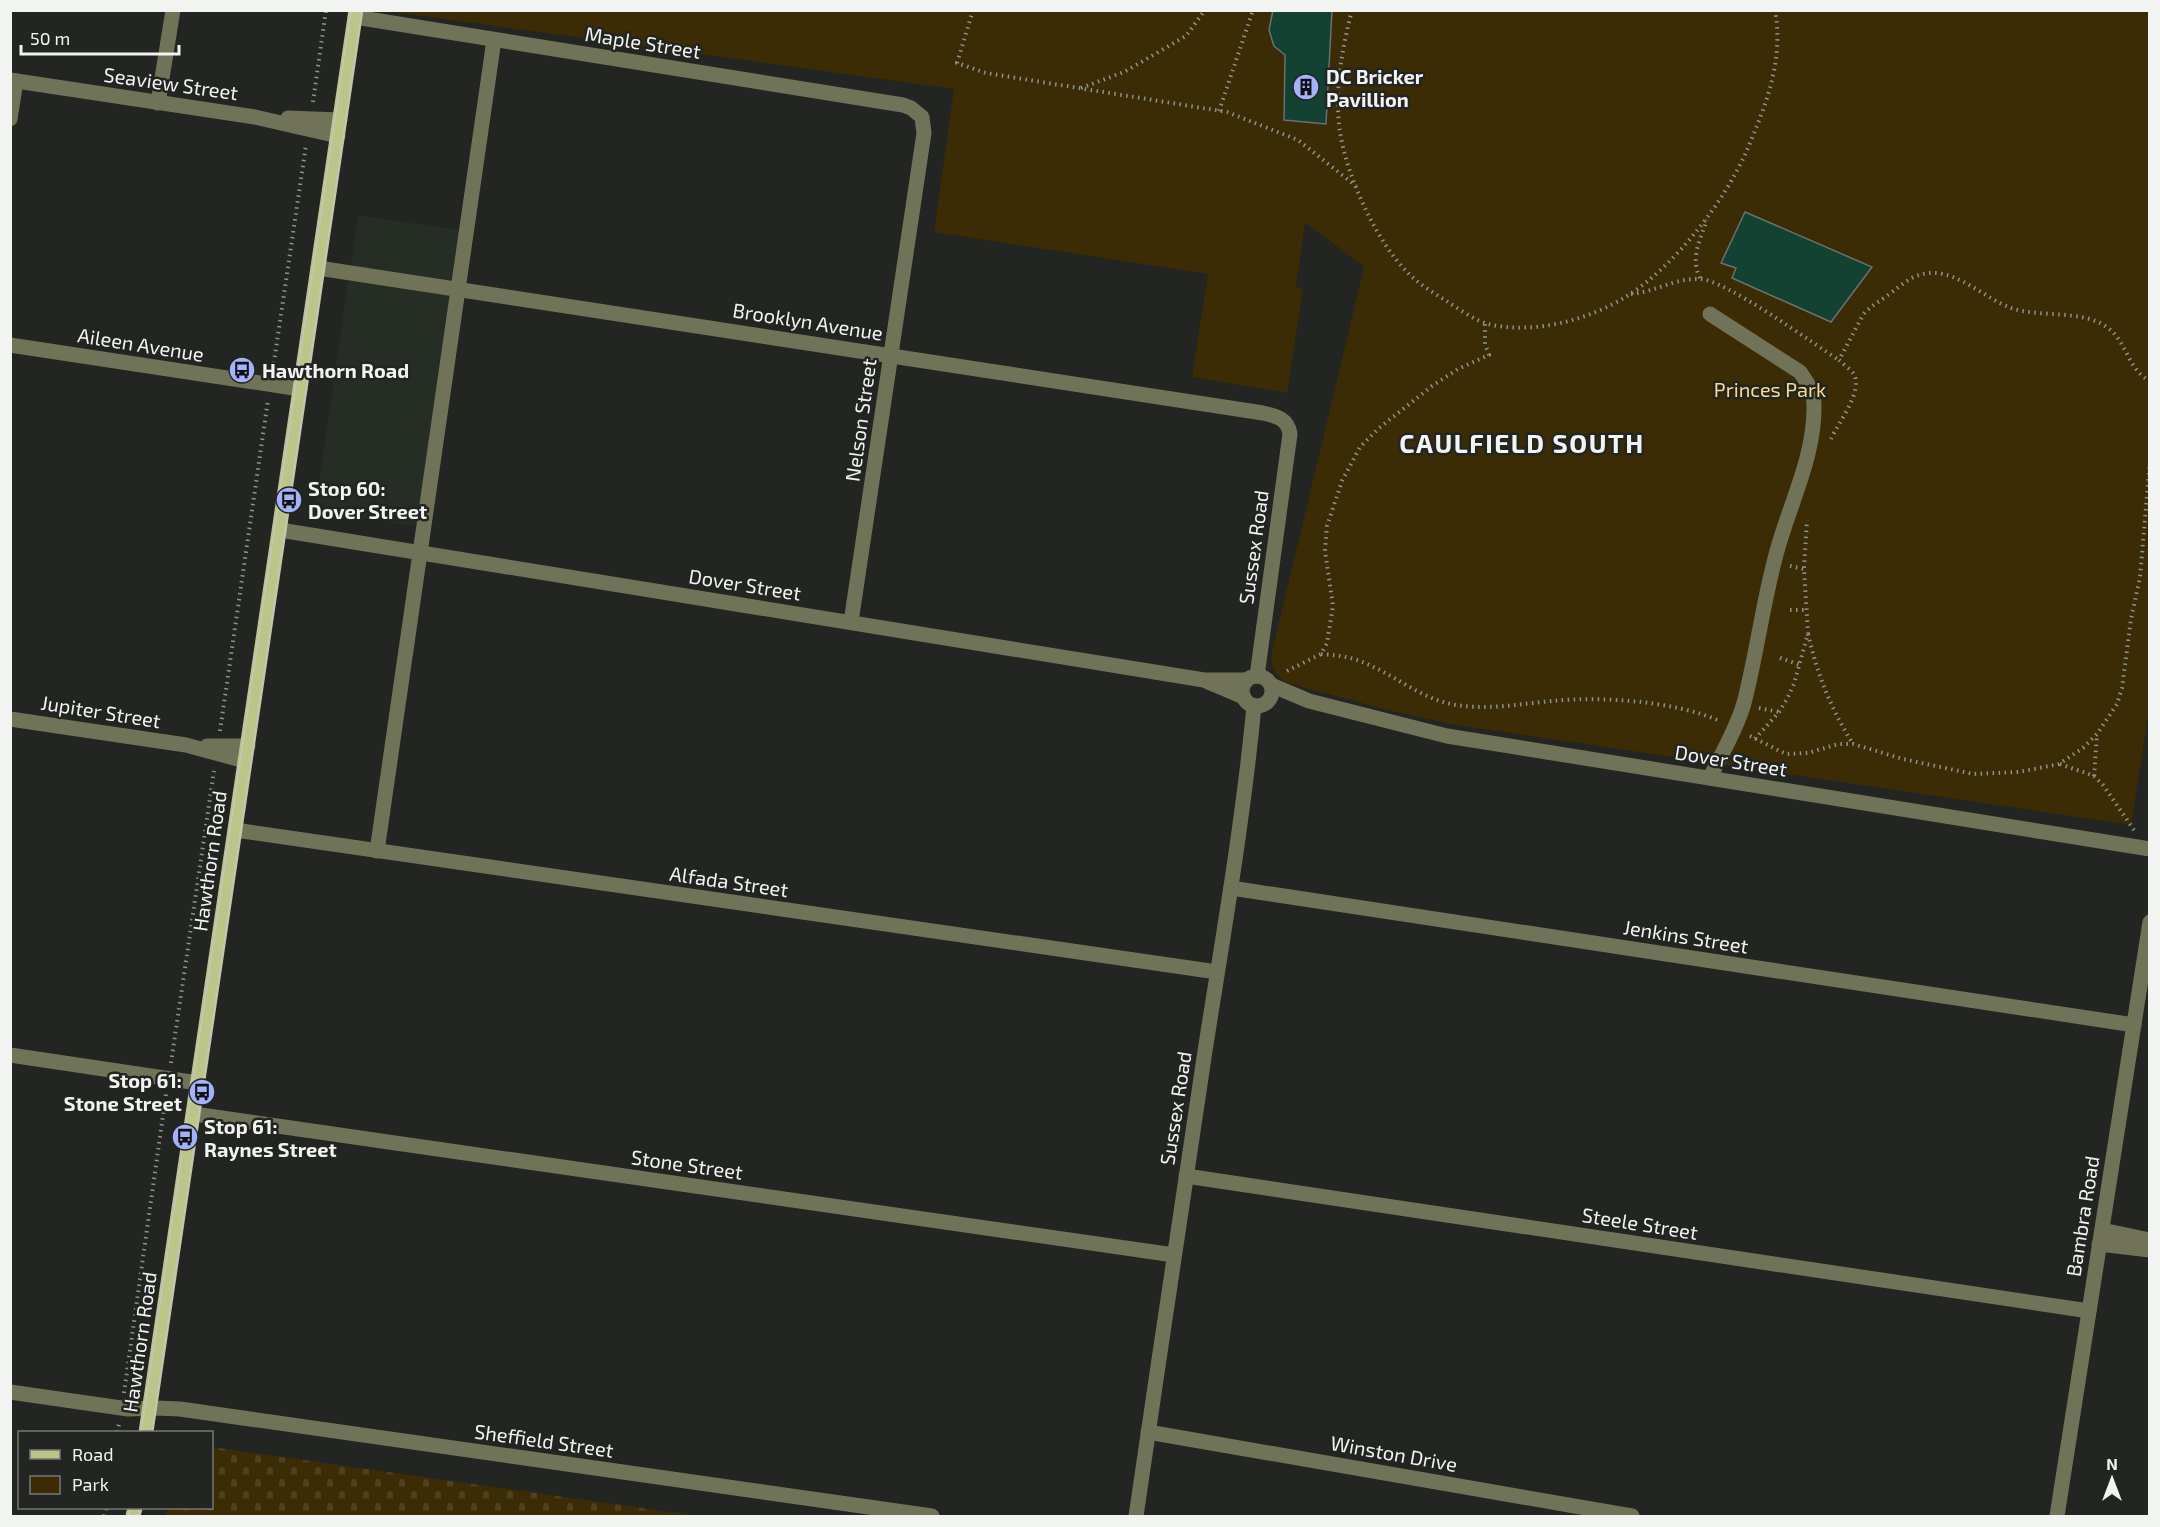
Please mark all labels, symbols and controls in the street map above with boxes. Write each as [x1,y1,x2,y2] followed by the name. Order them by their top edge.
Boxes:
[21,18,178,56] scale bar
[583,21,703,63] street label: Maple Street
[30,27,70,49] text: 50 m
[102,62,240,104] street label: Seaview Street
[1326,64,1424,111] place label: DC Bricker Pavillion
[1291,72,1321,102] building icon: DC Bricker Pavillion
[731,297,885,345] street label: Brooklyn Avenue
[76,322,206,366] street label: Aileen Avenue
[227,355,257,385] bus stop icon: Hawthorn Road
[839,357,881,483] street label: Nelson Street
[262,358,409,382] place label: Hawthorn Road
[1714,377,1826,401] park label: Princes Park
[1399,427,1645,458] district label: CAULFIELD SOUTH
[308,476,427,523] place label: Stop 60: Dover Street
[274,485,304,515] bus stop icon: Stop 60: Dover Street
[1233,489,1273,605] street label: Sussex Road
[687,563,803,605] street label: Dover Street
[39,690,163,732] street label: Jupiter Street
[1673,739,1789,781] street label: Dover Street
[187,789,231,933] street label: Hawthorn Road
[668,861,790,901] street label: Alfada Street
[1622,914,1751,958] street label: Jenkins Street
[1154,1049,1196,1167] street label: Sussex Road
[64,1068,182,1115] place label: Stop 61: Stone Street
[187,1077,217,1107] bus stop icon: Stop 61: Stone Street
[204,1114,337,1162] place label: Stop 61: Raynes Street
[170,1122,200,1152] bus stop icon: Stop 61: Raynes Street
[630,1144,745,1184] street label: Stone Street
[2061,1154,2103,1278] street label: Bambra Road
[1580,1202,1700,1244] street label: Steele Street
[117,1270,161,1414] street label: Hawthorn Road
[473,1418,616,1462] street label: Sheffield Street
[1329,1430,1459,1476] street label: Winston Drive
[18,1431,213,1509] legend
[72,1443,113,1465] text: Road
[2082,1449,2142,1509] north arrow
[2106,1454,2118,1473] text: N
[72,1473,109,1495] text: Park

